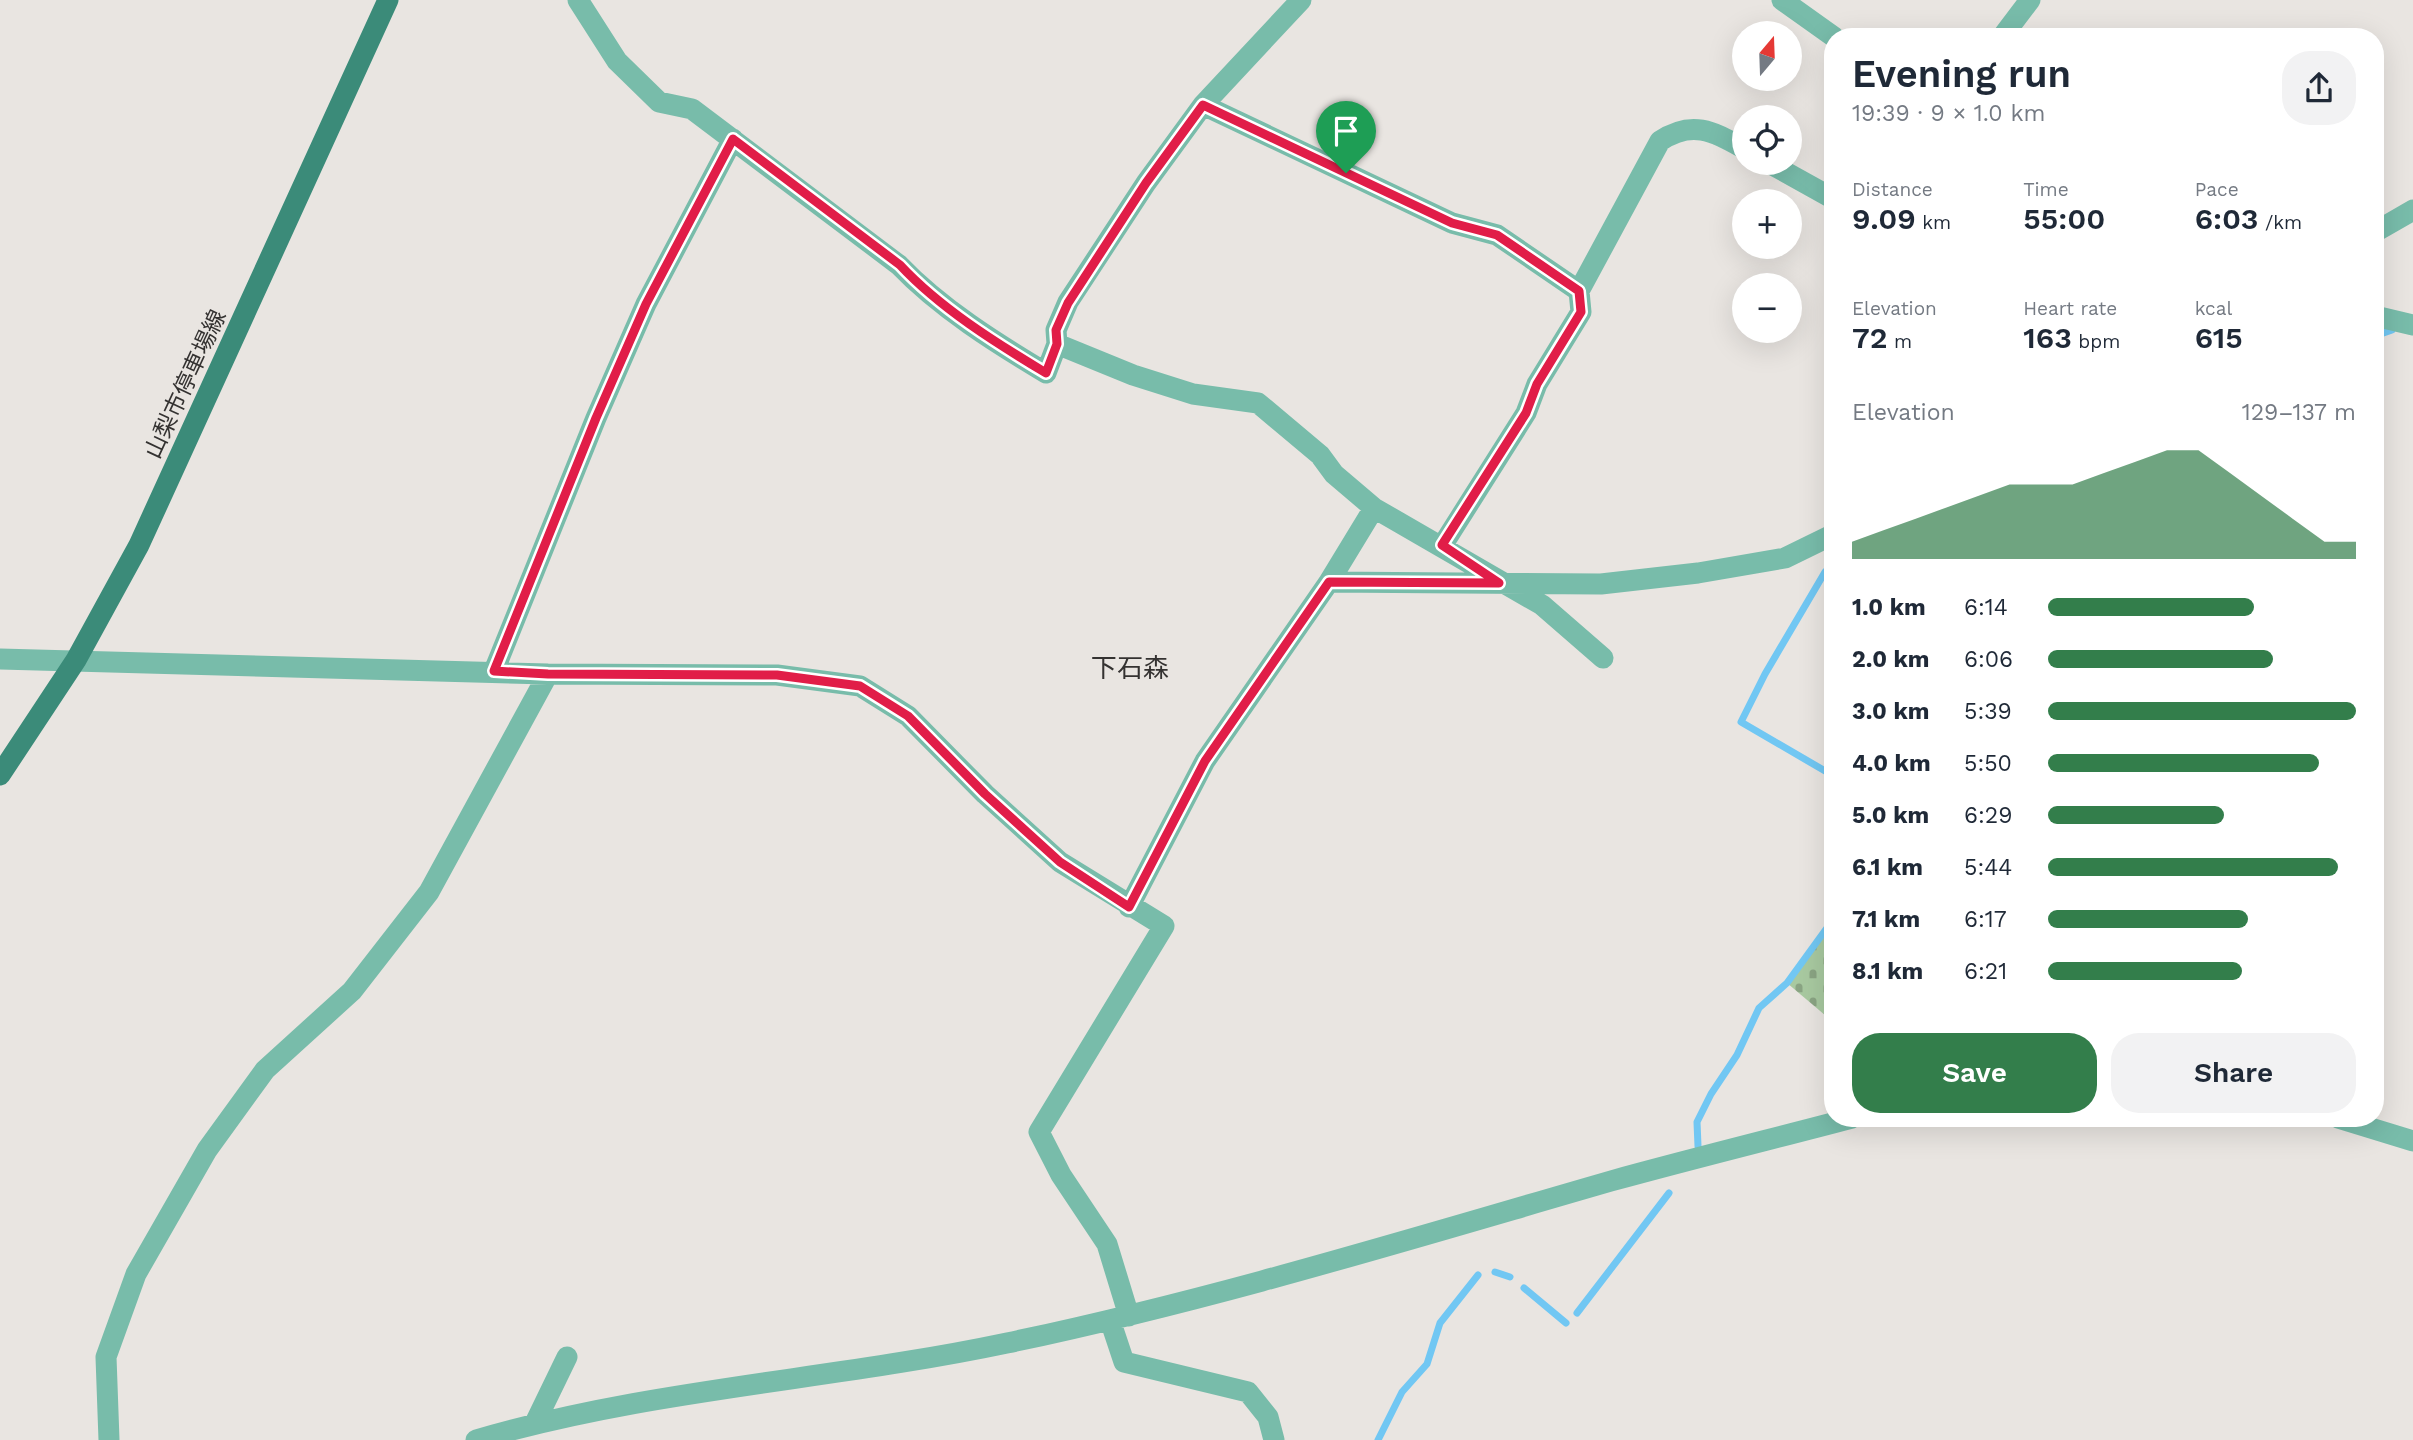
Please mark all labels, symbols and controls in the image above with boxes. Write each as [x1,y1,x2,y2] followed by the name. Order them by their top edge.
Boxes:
[1732,21,1802,91] north arrow
[1732,21,1802,343] map controls
[2282,51,2356,125] button: share
[1852,52,2071,96] text: Evening run
[1852,100,2045,127] text: 19:39 · 9 × 1.0 km
[1316,101,1376,173] pin
[1732,105,1802,175] button: locate
[1327,112,1365,150] icon: arrive
[1852,178,1933,201] text: Distance
[2023,178,2069,201] text: Time
[2195,178,2239,201] text: Pace
[1732,189,1802,259] button: +
[1852,201,1916,236] text: 9.09
[2023,201,2105,236] text: 55:00
[2195,201,2258,236] text: 6:03
[1916,211,1951,234] text: km
[2258,211,2302,234] text: /km
[1732,273,1802,343] button: −
[1852,297,1937,320] text: Elevation
[2023,297,2117,320] text: Heart rate
[2195,297,2232,320] text: kcal
[139,306,232,463] street label: 山梨市停車場線
[1852,320,1887,355] text: 72
[2023,320,2072,355] text: 163
[2195,320,2243,355] text: 615
[1887,330,1912,353] text: m
[2072,330,2120,353] text: bpm
[1852,399,1955,426] text: Elevation
[2242,399,2356,426] text: 129–137 m
[1852,594,1926,621] text: 1.0 km
[1964,594,2008,621] text: 6:14
[1852,646,1930,673] text: 2.0 km
[1964,646,2013,673] text: 6:06
[1091,653,1169,683] district label: 下石森
[1852,698,1929,725] text: 3.0 km
[1964,698,2012,725] text: 5:39
[1852,750,1931,777] text: 4.0 km
[1964,750,2012,777] text: 5:50
[1852,802,1929,829] text: 5.0 km
[1964,802,2012,829] text: 6:29
[1852,854,1923,881] text: 6.1 km
[1964,854,2012,881] text: 5:44
[1852,906,1920,933] text: 7.1 km
[1964,906,2007,933] text: 6:17
[1852,958,1923,985] text: 8.1 km
[1964,958,2007,985] text: 6:21
[1852,1033,2097,1113] button: Save
[2111,1033,2356,1113] button: Share

